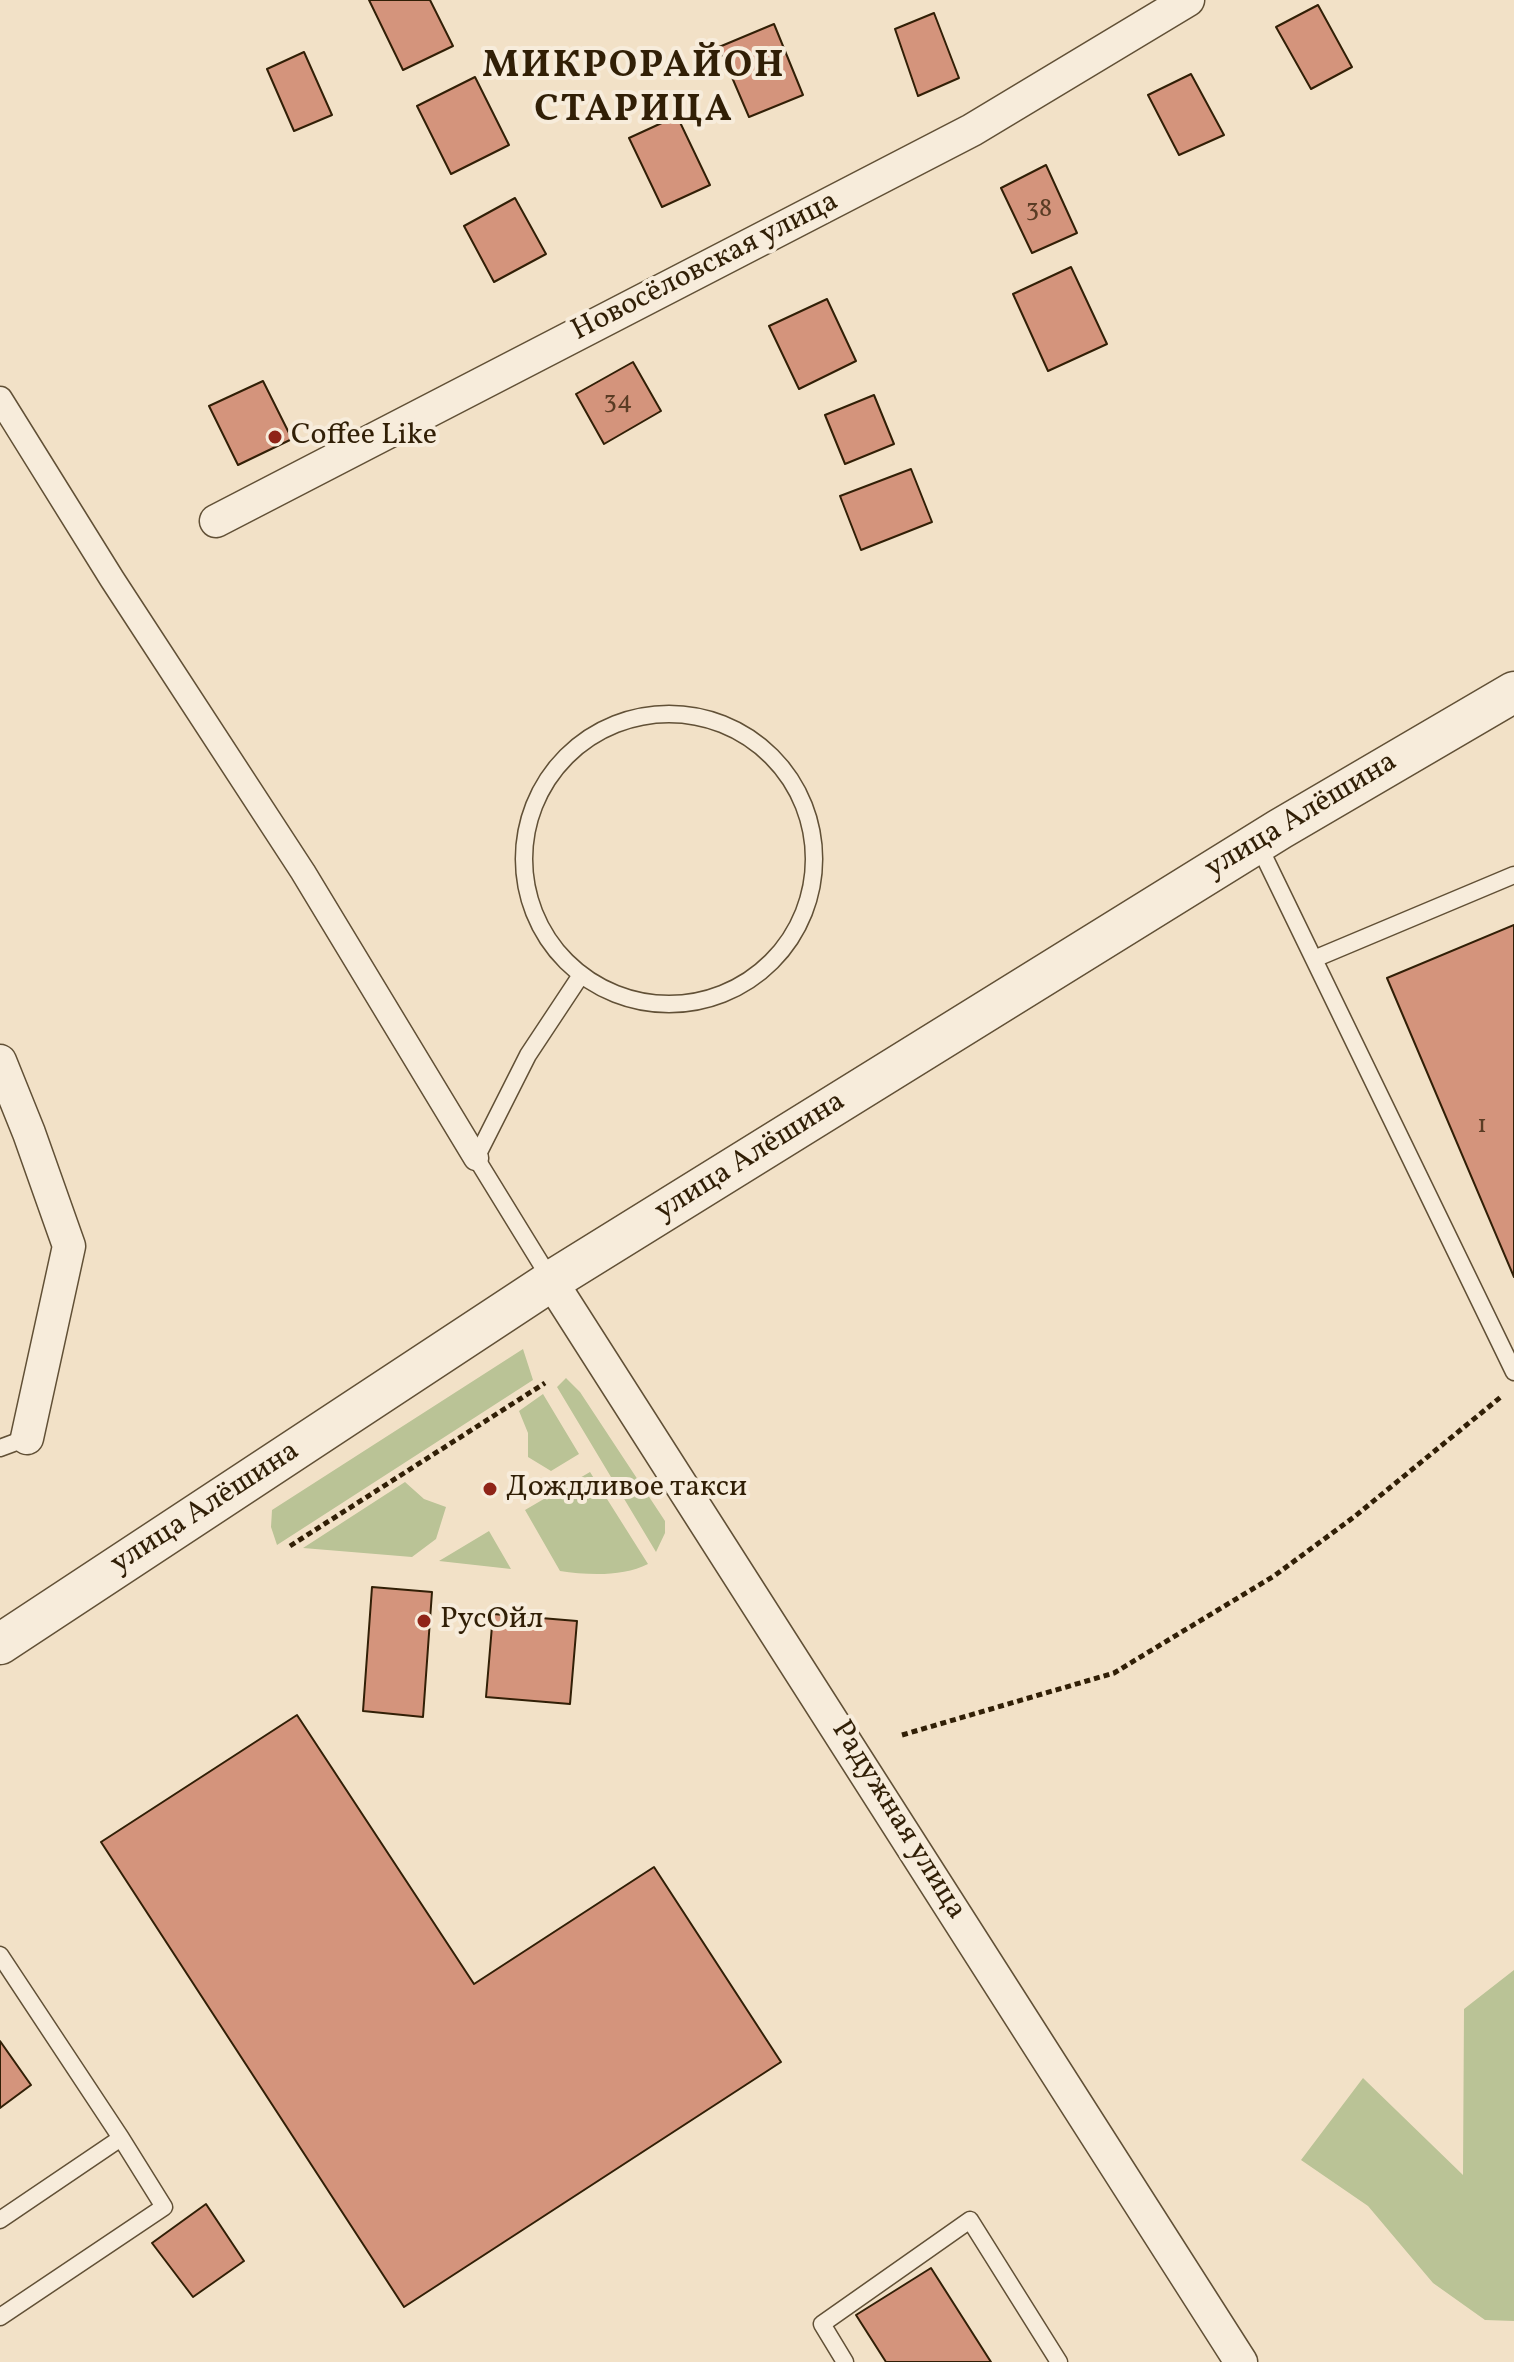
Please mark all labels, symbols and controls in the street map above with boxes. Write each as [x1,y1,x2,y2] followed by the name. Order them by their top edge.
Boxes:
[482,46,786,136] district label: МИКРОРАЙОН СТАРИЦА
[567,185,845,351] street label: Новосёловская улица
[1026,195,1052,227] house number: 38
[604,387,632,419] house number: 34
[291,419,437,455] place label: Coffee Like
[266,428,284,446] marker: Coffee Like
[1199,746,1405,888] street label: улица Алёшина
[649,1085,853,1231] street label: улица Алёшина
[1477,1111,1487,1143] house number: 1
[105,1435,307,1583] street label: улица Алёшина
[506,1471,747,1507] place label: Дождливое такси
[481,1480,499,1498] marker: Дождливое такси
[440,1603,543,1639] place label: РусОйл
[415,1612,433,1630] marker: РусОйл
[821,1715,973,1927] street label: Радужная улица

